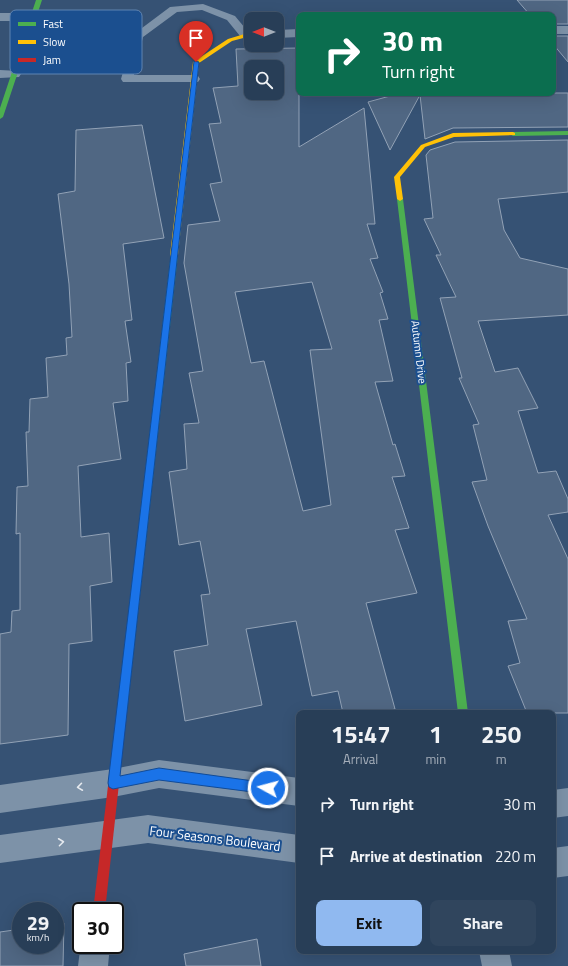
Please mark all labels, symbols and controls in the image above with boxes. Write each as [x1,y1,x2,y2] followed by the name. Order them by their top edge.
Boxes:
[10,10,142,74] legend
[244,12,284,52] north arrow
[244,12,284,100] map controls
[43,16,63,32] text: Fast
[382,19,443,62] text: 30 m
[179,21,213,62] pin
[185,27,207,49] icon: arrive
[316,28,368,80] icon: right
[43,34,66,50] text: Slow
[43,52,61,68] text: Jam
[382,58,455,85] text: Turn right
[244,60,284,100] button: search
[407,319,431,385] street label: Autumn Drive
[331,716,391,752] text: 15:47
[429,716,443,752] text: 1
[481,716,521,752] text: 250
[343,749,378,769] text: Arrival
[425,749,446,769] text: min
[496,749,507,769] text: m
[247,767,289,809] position arrow
[77,782,83,791] one-way arrow
[316,793,338,815] icon: right
[350,793,414,816] text: Turn right
[503,793,536,816] text: 30 m
[148,820,282,856] street label: Four Seasons Boulevard
[58,837,64,846] one-way arrow
[316,845,338,867] icon: arrive
[350,845,483,868] text: Arrive at destination
[495,845,536,868] text: 220 m
[316,900,422,946] button: Exit
[430,900,536,946] button: Share
[72,902,124,954] speed limit sign: 30
[27,907,49,938] text: 29
[27,930,49,945] text: km/h

